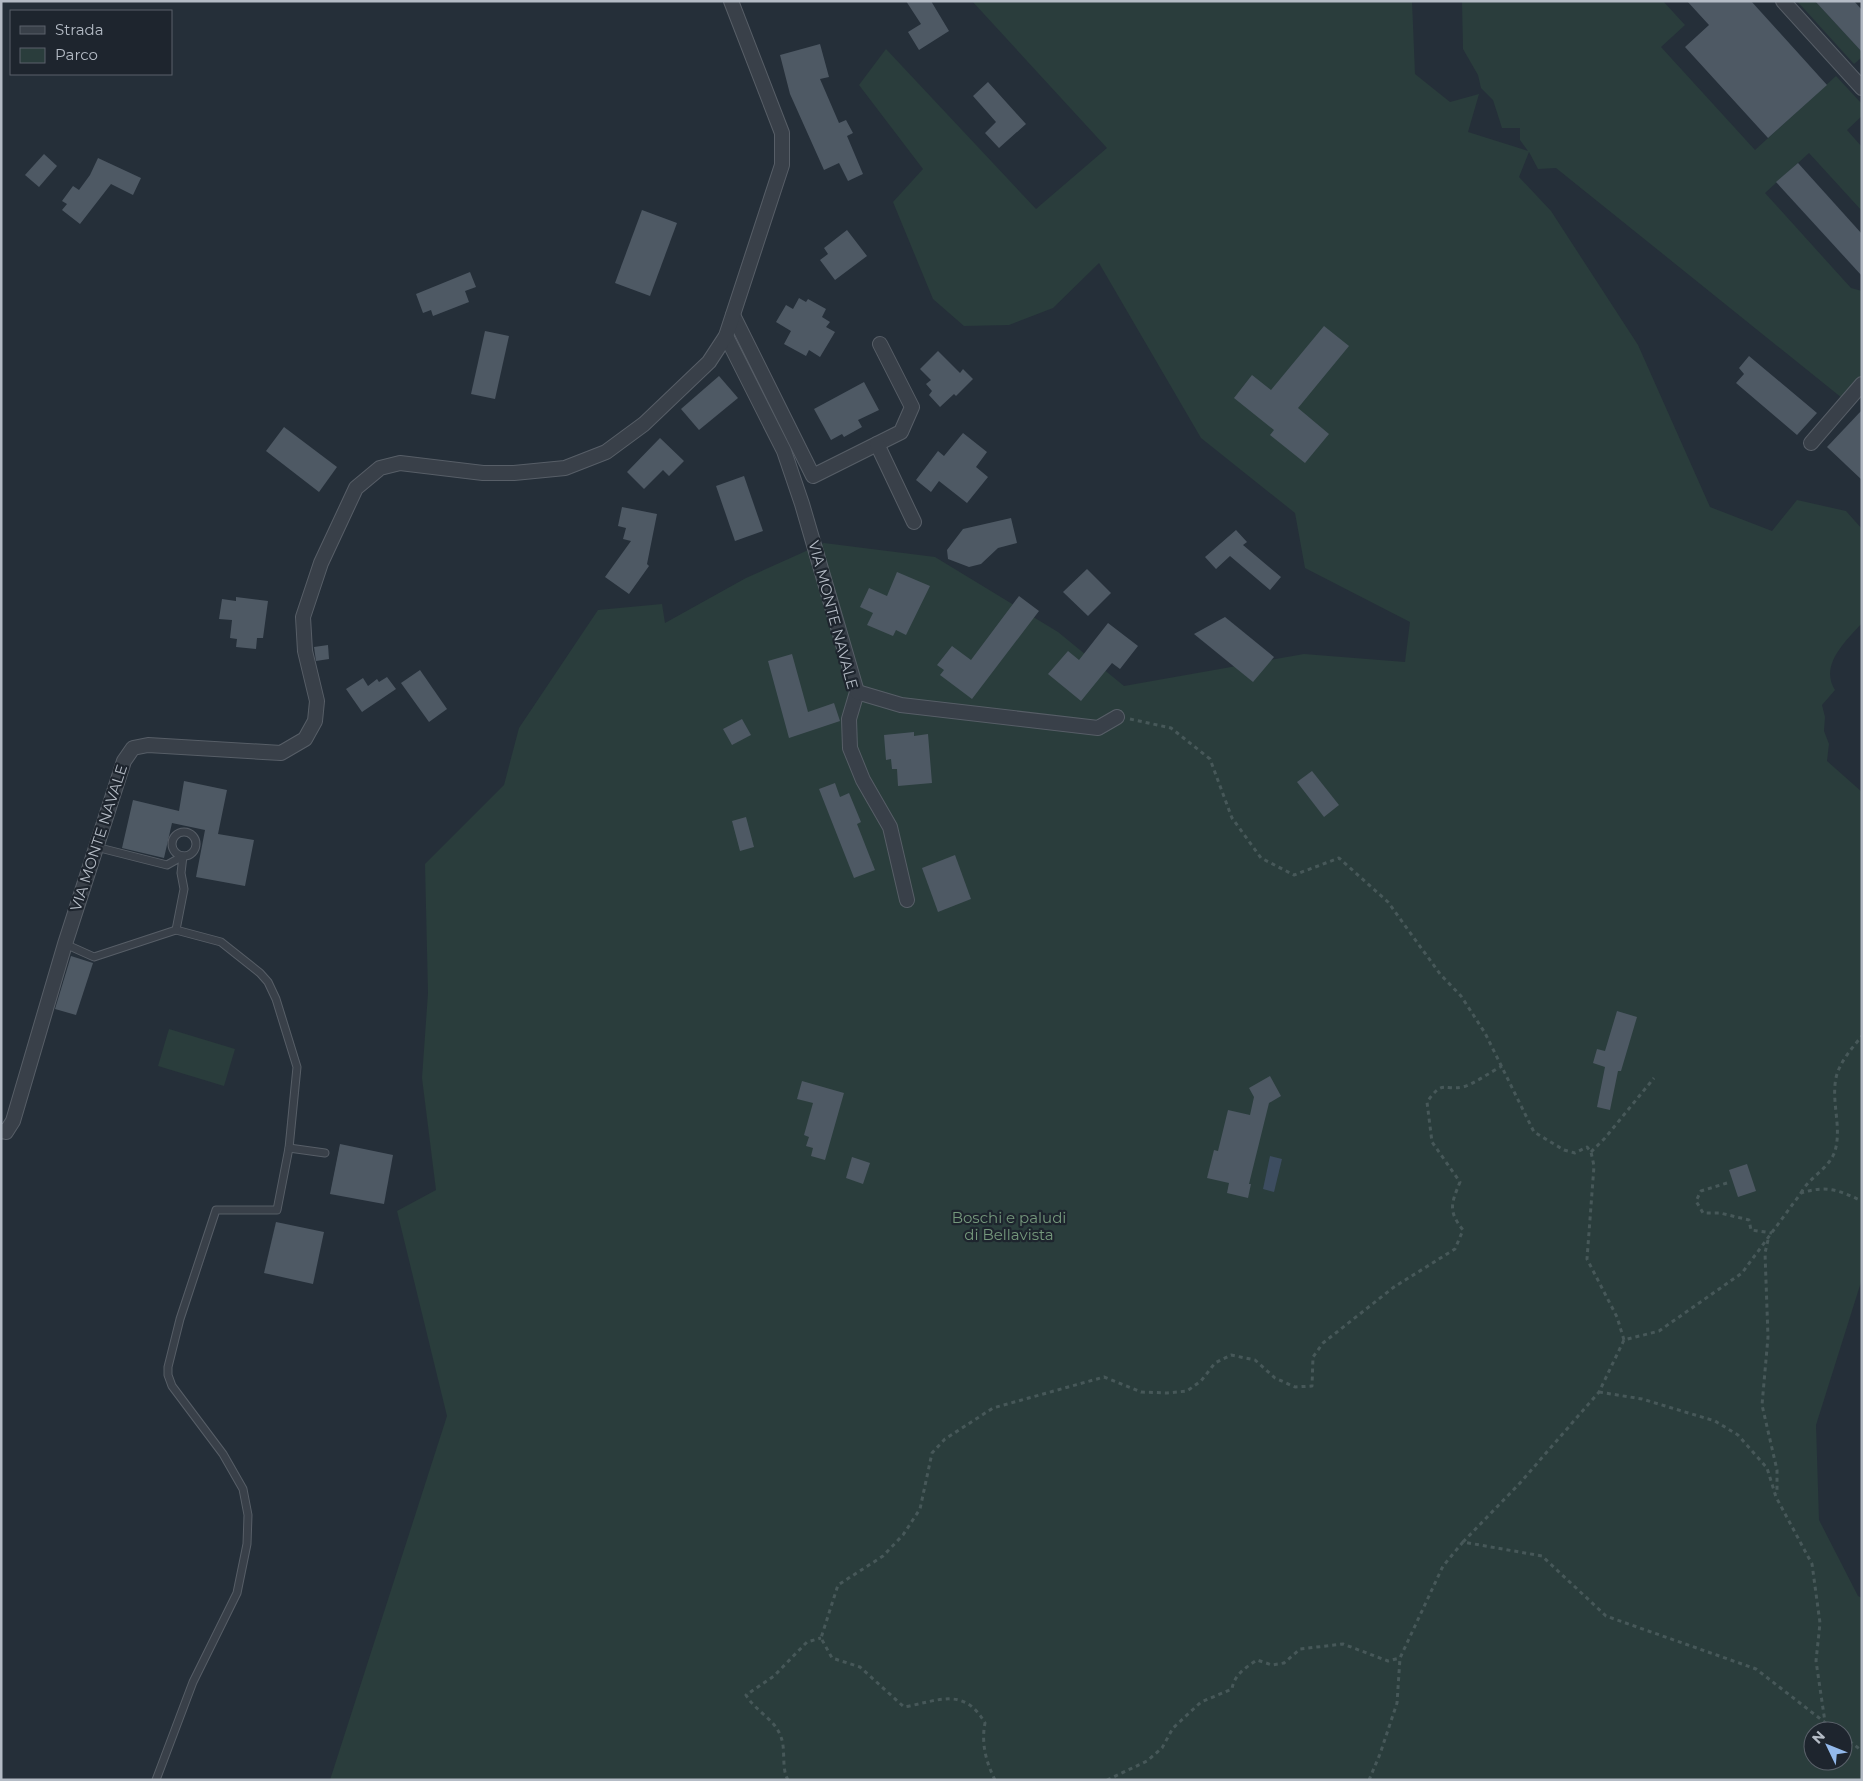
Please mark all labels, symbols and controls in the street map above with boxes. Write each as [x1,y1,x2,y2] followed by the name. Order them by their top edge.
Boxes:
[10,10,172,75] legend
[55,20,104,39] text: Strada
[55,45,98,64] text: Parco
[804,538,862,691] street label: VIA MONTE NAVALE
[66,762,131,914] street label: VIA MONTE NAVALE
[952,1208,1066,1244] park label: Boschi e paludi di Bellavista
[1803,1721,1853,1771] north arrow
[1808,1727,1829,1747] text: N

